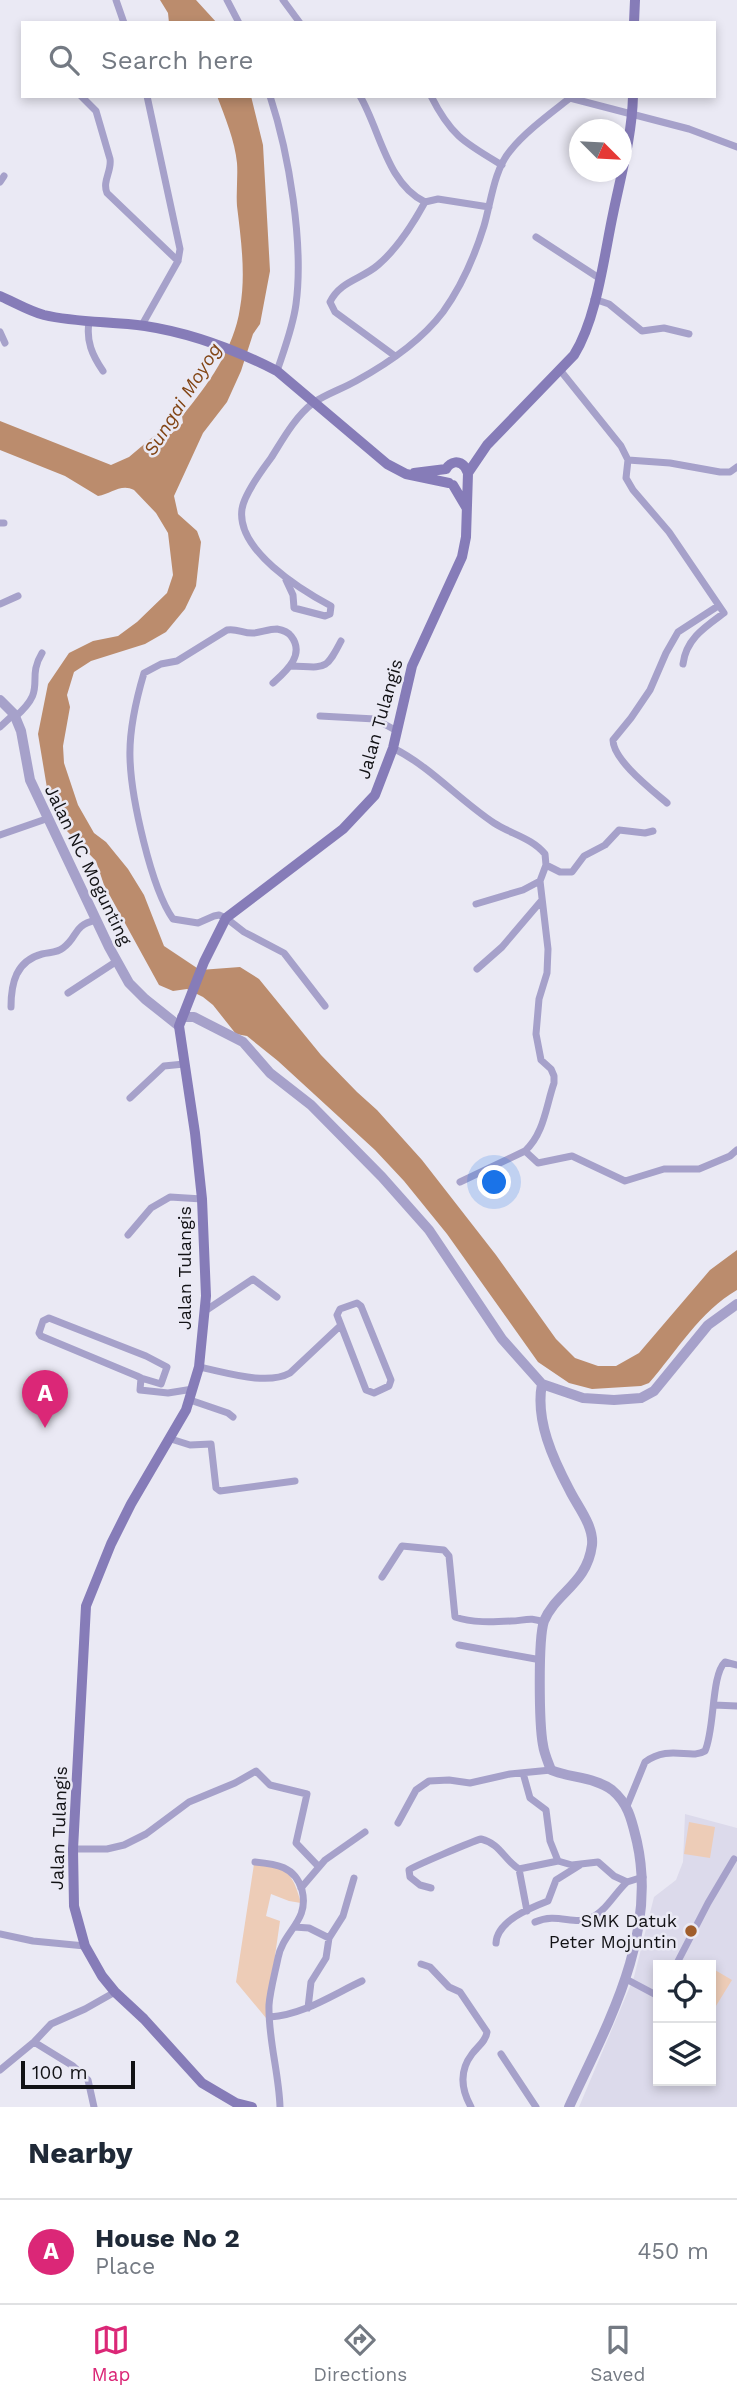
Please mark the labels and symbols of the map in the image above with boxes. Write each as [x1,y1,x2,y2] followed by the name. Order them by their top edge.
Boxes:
[569,119,632,182] north arrow
[139,338,227,460] water label: Sungai Moyog
[352,656,407,781] street label: Jalan Tulangis
[41,781,137,949] street label: Jalan NC Mogunting
[477,1165,511,1199] your location
[174,1206,195,1330] street label: Jalan Tulangis
[22,1370,68,1428] pin: A
[46,1766,71,1890] street label: Jalan Tulangis
[549,1910,677,1952] place label: SMK Datuk Peter Mojuntin
[683,1923,699,1939] marker: SMK Datuk Peter Mojuntin
[21,2058,135,2090] scale bar

